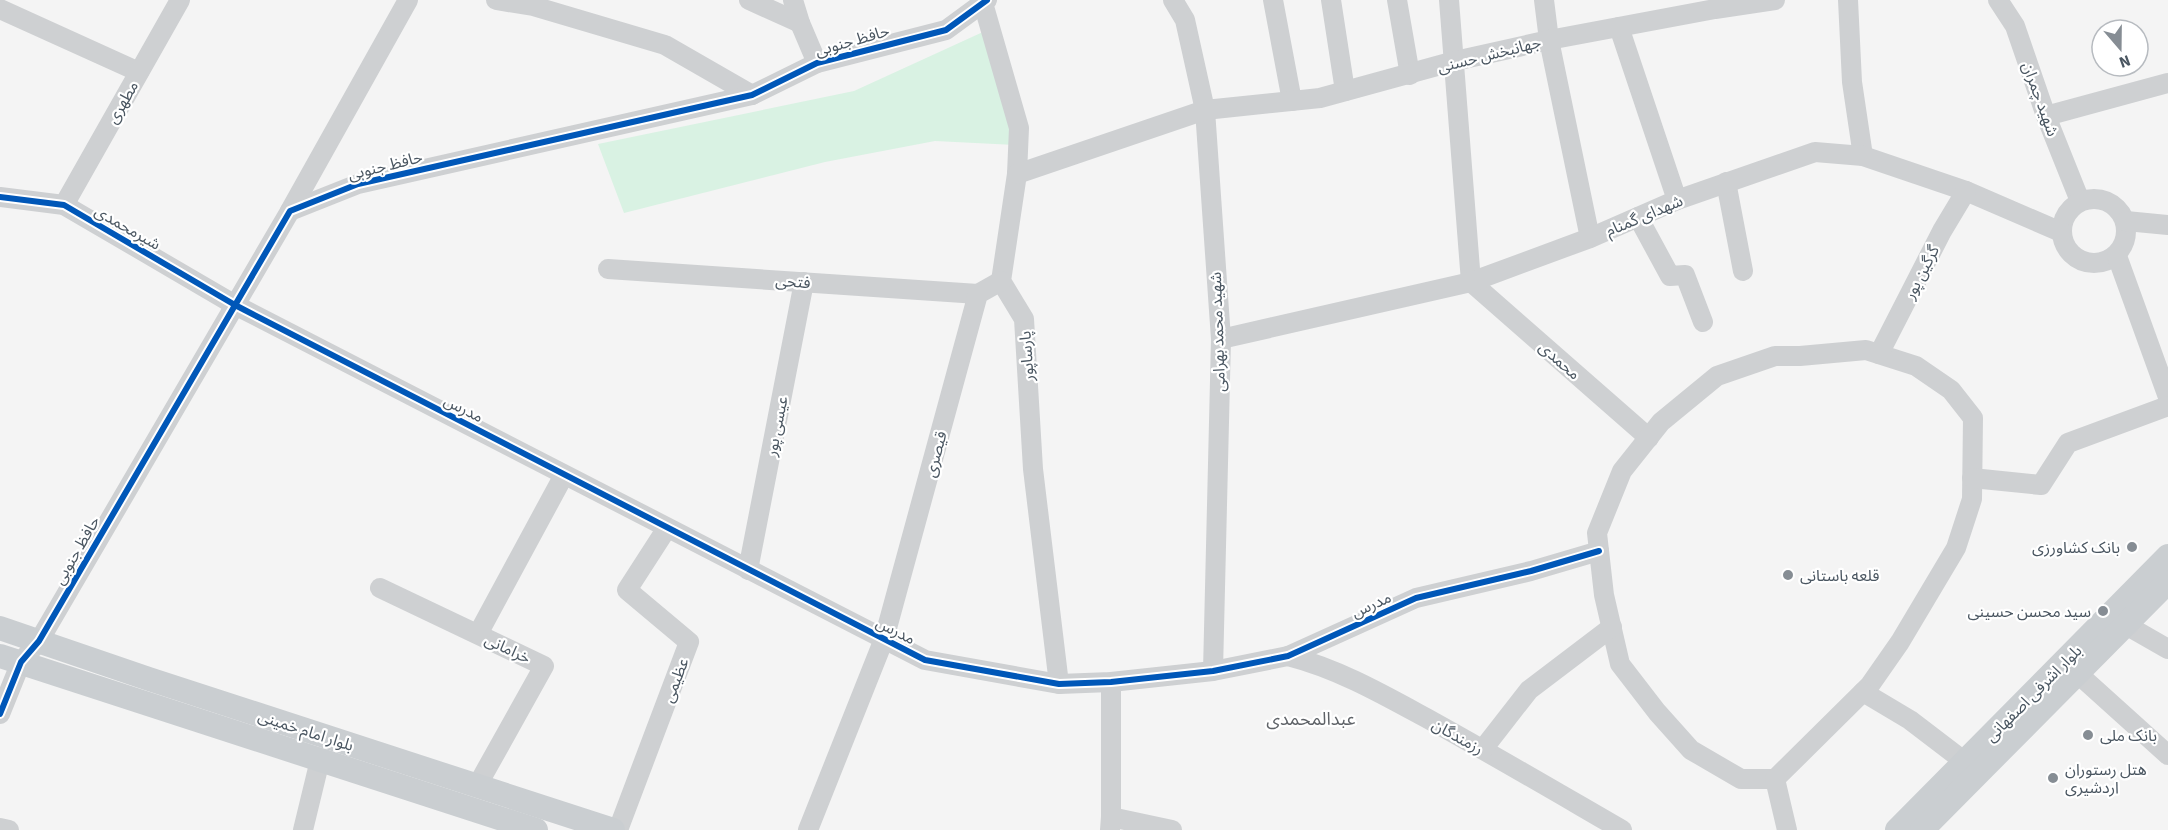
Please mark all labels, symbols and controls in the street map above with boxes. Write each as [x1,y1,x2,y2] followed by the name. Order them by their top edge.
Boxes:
[2090,18,2150,78] north arrow
[813,20,892,62] street label: حافظ جنوبی
[1435,31,1543,78] street label: جهانبخش حسنی
[2116,49,2134,73] text: N
[2016,59,2064,140] street label: شهید چمران
[102,77,144,128] street label: مطهری
[346,146,425,186] street label: حافظ جنوبی
[1602,190,1687,243] street label: شهدای گمنام
[91,200,164,256] street label: شیرمحمدی
[1898,241,1945,304] street label: گرگین پور
[775,270,811,294] street label: فتحی
[1205,272,1231,392] street label: شهید محمد بهرامی
[1014,330,1040,383] street label: پارساپور
[1534,337,1585,385] street label: محمدی
[440,390,487,428] street label: مدرس
[760,394,794,459] street label: عیسی پور
[919,429,953,480] street label: قیصری
[48,512,105,589] street label: حافظ جنوبی
[2032,537,2120,559] place label: بانک کشاورزی
[2125,540,2139,554] marker: بانک کشاورزی
[1800,565,1879,587] place label: قلعه باستانی
[1781,568,1795,582] marker: قلعه باستانی
[1348,586,1395,623] street label: مدرس
[1967,601,2091,623] place label: سید محسن حسینی
[2096,604,2110,618] marker: سید محسن حسینی
[872,612,919,650] street label: مدرس
[481,629,534,669] street label: خرامانی
[1980,640,2087,747] street label: بلوار اشرفی اصفهانی
[657,655,695,706] street label: عظیمی
[255,705,356,758] street label: بلوار امام خمینی
[1266,707,1356,732] district label: عبدالمحمدی
[1428,714,1487,760] street label: رزمندگان
[2100,725,2157,747] place label: بانک ملی
[2081,728,2095,742] marker: بانک ملی
[2065,759,2147,799] place label: هتل رستوران اردشیری
[2046,771,2060,785] marker: هتل رستوران اردشیری

